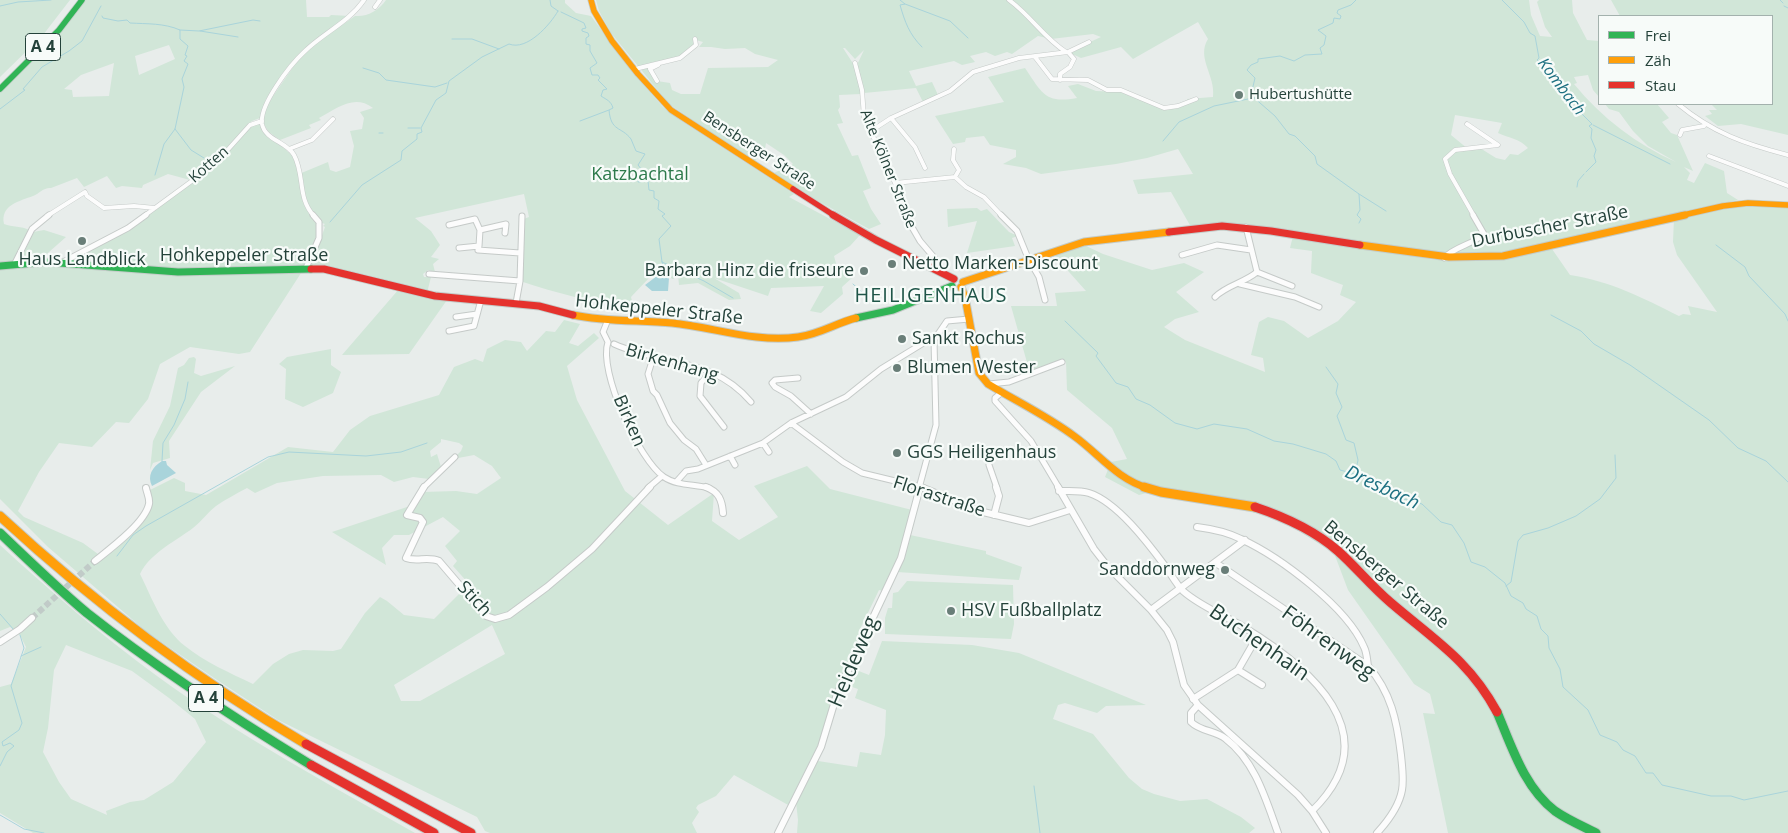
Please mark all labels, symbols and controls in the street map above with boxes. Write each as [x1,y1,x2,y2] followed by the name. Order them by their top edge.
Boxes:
[1598,15,1773,105] legend
[1645,25,1671,45] text: Frei
[26,34,60,61] road number: A 4
[1645,50,1671,70] text: Zäh
[1533,55,1589,119] water label: Kombach
[1645,75,1676,95] text: Stau
[1249,86,1352,104] place label: Hubertushütte
[1233,89,1245,101] marker: Hubertushütte
[856,107,920,231] street label: Alte Kölner Straße
[699,108,819,194] street label: Bensberger Straße
[186,143,232,187] street label: Kotten
[591,164,689,186] park label: Katzbachtal
[1470,201,1630,253] street label: Durbuscher Straße
[76,235,88,247] marker: Haus Landblick
[160,245,328,267] street label: Hohkeppeler Straße
[18,249,146,271] place label: Haus Landblick
[902,253,1098,275] place label: Netto Marken-Discount
[886,258,898,270] marker: Netto Marken-Discount
[645,260,854,282] place label: Barbara Hinz die friseure
[858,265,870,277] marker: Barbara Hinz die friseure
[853,284,1009,308] district label: HEILIGENHAUS
[574,290,744,330] street label: Hohkeppeler Straße
[912,328,1025,350] place label: Sankt Rochus
[896,333,908,345] marker: Sankt Rochus
[623,339,721,387] street label: Birkenhang
[907,357,1036,379] place label: Blumen Wester
[891,362,903,374] marker: Blumen Wester
[608,392,650,450] street label: Birken
[907,442,1056,464] place label: GGS Heiligenhaus
[891,447,903,459] marker: GGS Heiligenhaus
[1341,461,1423,515] water label: Dresbach
[890,472,988,522] street label: Florastraße
[1319,516,1453,634] street label: Bensberger Straße
[1099,559,1215,581] place label: Sanddornweg
[1219,564,1231,576] marker: Sanddornweg
[452,577,496,621] street label: Stich
[1204,599,1314,687] street label: Buchenhain
[961,600,1102,622] place label: HSV Fußballplatz
[1276,601,1380,685] street label: Föhrenweg
[945,605,957,617] marker: HSV Fußballplatz
[824,613,884,711] street label: Heideweg
[188,684,224,711] road number: A 4

